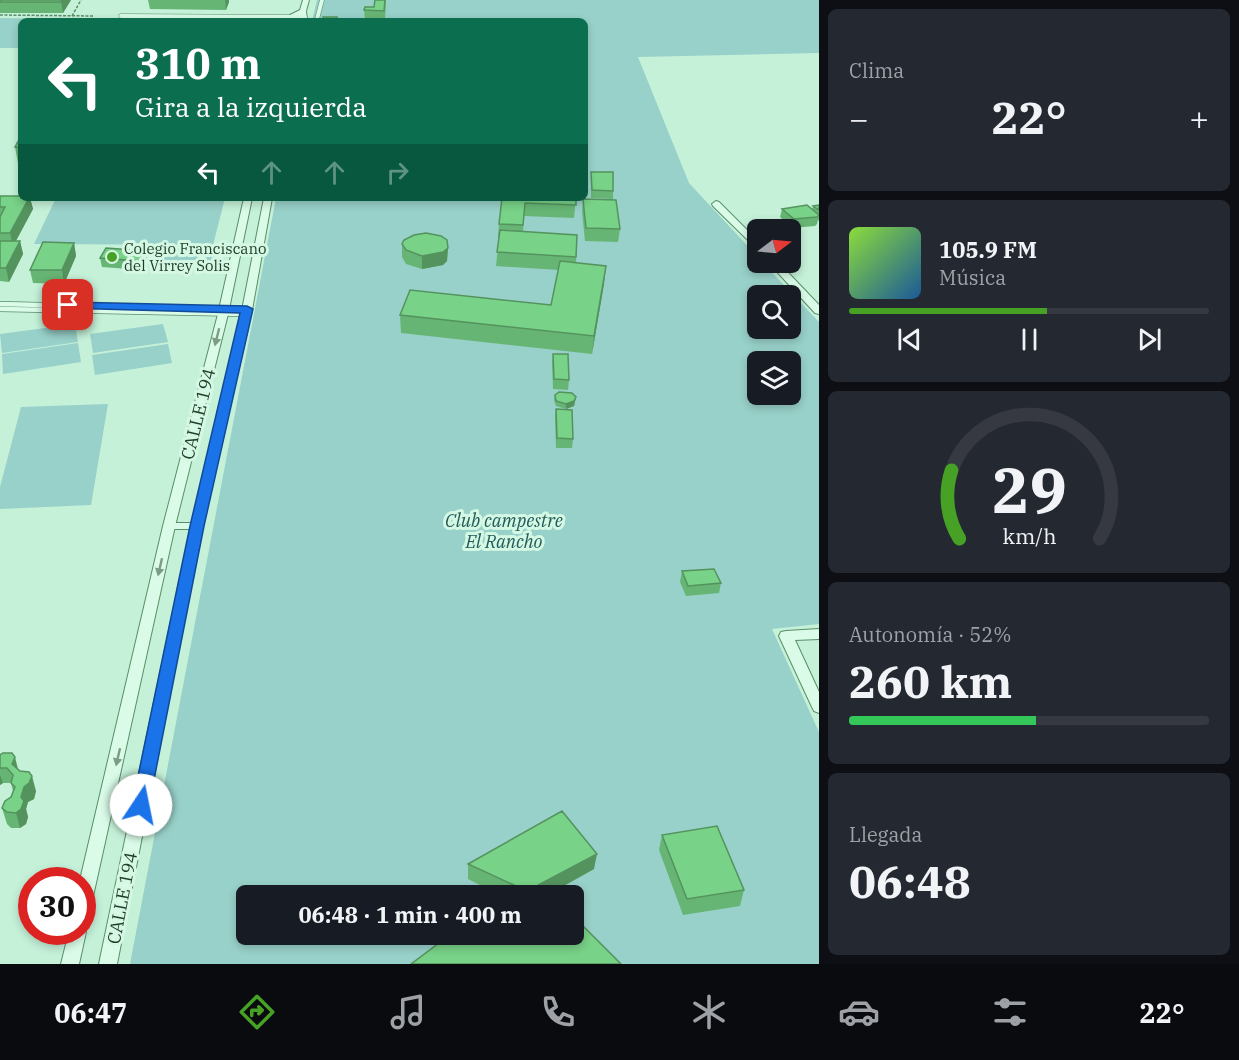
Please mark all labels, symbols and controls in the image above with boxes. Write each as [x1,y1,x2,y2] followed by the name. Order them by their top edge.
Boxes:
[135,36,261,91] text: 310 m
[36,42,114,120] icon: left
[849,57,904,84] text: Clima
[991,88,1067,146] text: 22°
[135,89,367,124] text: Gira a la izquierda
[849,97,869,140] text: −
[1189,97,1209,140] text: +
[192,156,225,189] icon: left
[255,156,288,189] icon: ahead
[318,156,351,189] icon: ahead
[381,156,414,189] icon: right
[747,219,801,273] north arrow
[747,219,801,405] map controls
[939,235,1037,264] text: 105.9 FM
[124,239,267,275] place label: Colegio Franciscano del Virrey Solis
[105,250,119,264] marker: Colegio Franciscano del Virrey Solis
[939,264,1006,291] text: Música
[42,279,93,330] pin
[747,285,801,339] button: search
[51,288,84,321] icon: arrive
[893,323,926,356] icon: previous
[1013,323,1046,356] icon: pause
[1133,323,1166,356] icon: next
[212,328,222,346] one-way arrow
[747,351,801,405] button: layers
[176,366,220,462] street label: CALLE 194
[992,449,1066,530] text: 29
[445,509,563,553] park label: Club campestre El Rancho
[1002,522,1056,550] text: km/h
[155,558,164,577] one-way arrow
[849,621,1011,648] text: Autonomía · 52%
[849,652,1012,710] text: 260 km
[112,748,122,767] one-way arrow
[109,773,173,837] position arrow
[849,821,922,848] text: Llegada
[102,850,142,946] street label: CALLE 194
[849,852,971,910] text: 06:48
[18,867,96,945] speed limit sign: 30
[298,900,522,929] text: 06:48 · 1 min · 400 m
[236,991,278,1033] icon: directions
[387,991,429,1033] icon: music
[537,991,579,1033] icon: phone
[688,991,730,1033] icon: climate
[838,991,880,1033] icon: car
[989,991,1031,1033] icon: filters
[54,995,127,1030] text: 06:47
[1140,995,1185,1030] text: 22°

